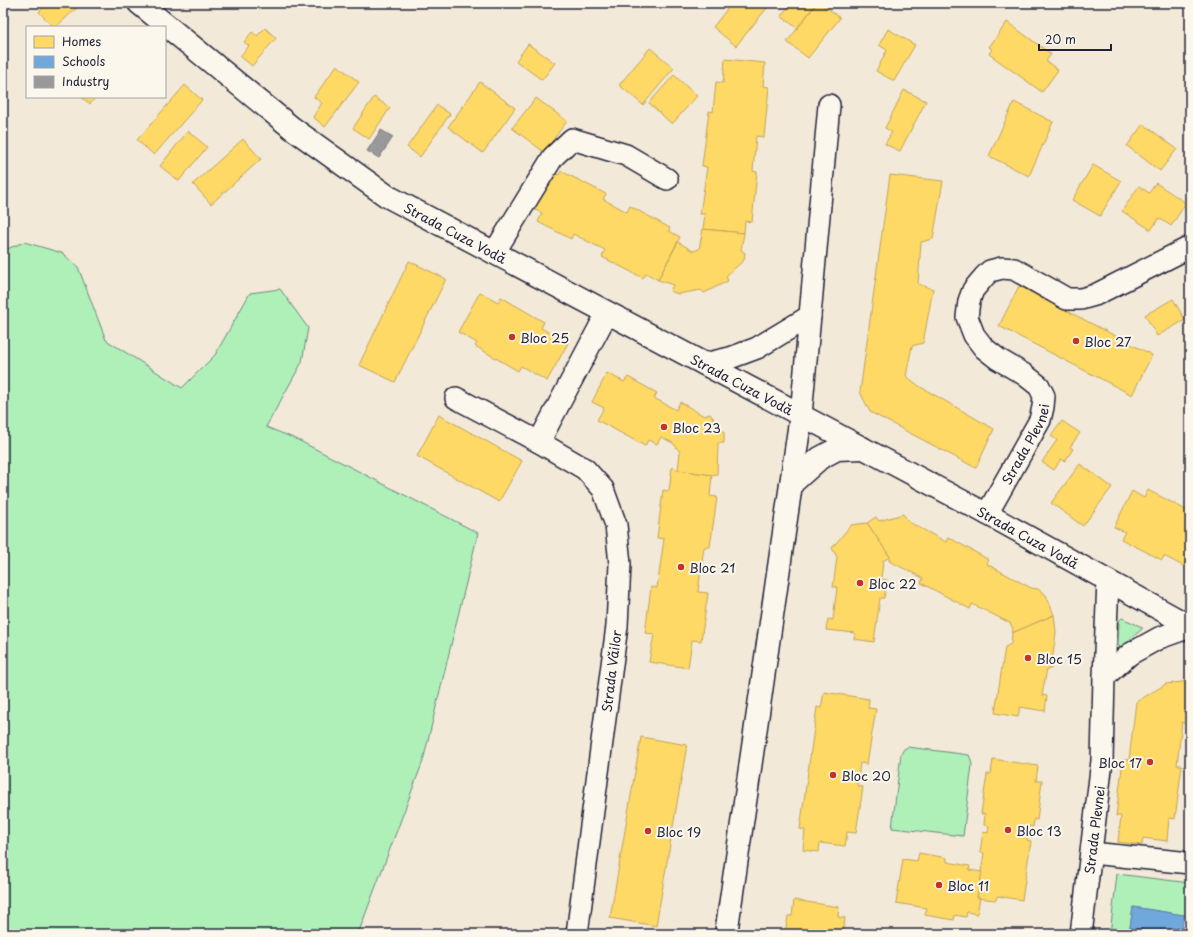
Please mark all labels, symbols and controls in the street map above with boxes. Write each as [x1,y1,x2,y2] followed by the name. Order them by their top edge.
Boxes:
[26,26,166,98] legend
[1039,26,1111,52] scale bar
[1045,30,1076,48] text: 20 m
[62,32,101,50] text: Homes
[62,52,106,70] text: Schools
[62,72,110,90] text: Industry
[401,197,511,267] street label: Strada Cuza Vodă
[520,328,569,347] place label: Bloc 25
[507,332,517,342] marker: Bloc 25
[1084,332,1132,351] place label: Bloc 27
[1071,336,1081,346] marker: Bloc 27
[687,349,797,419] street label: Strada Cuza Vodă
[996,403,1053,488] street label: Strada Plevnei
[672,418,721,437] place label: Bloc 23
[659,422,669,432] marker: Bloc 23
[974,501,1083,573] street label: Strada Cuza Vodă
[689,558,735,577] place label: Bloc 21
[676,562,686,572] marker: Bloc 21
[868,574,917,593] place label: Bloc 22
[855,578,865,588] marker: Bloc 22
[597,629,625,713] street label: Strada Văilor
[1036,649,1082,668] place label: Bloc 15
[1023,653,1033,663] marker: Bloc 15
[1098,753,1142,772] place label: Bloc 17
[1145,757,1155,767] marker: Bloc 17
[841,766,891,785] place label: Bloc 20
[828,770,838,780] marker: Bloc 20
[1079,784,1108,875] street label: Strada Plevnei
[1016,821,1062,840] place label: Bloc 13
[656,822,701,841] place label: Bloc 19
[1003,825,1013,835] marker: Bloc 13
[643,826,653,836] marker: Bloc 19
[947,876,989,895] place label: Bloc 11
[934,880,944,890] marker: Bloc 11

